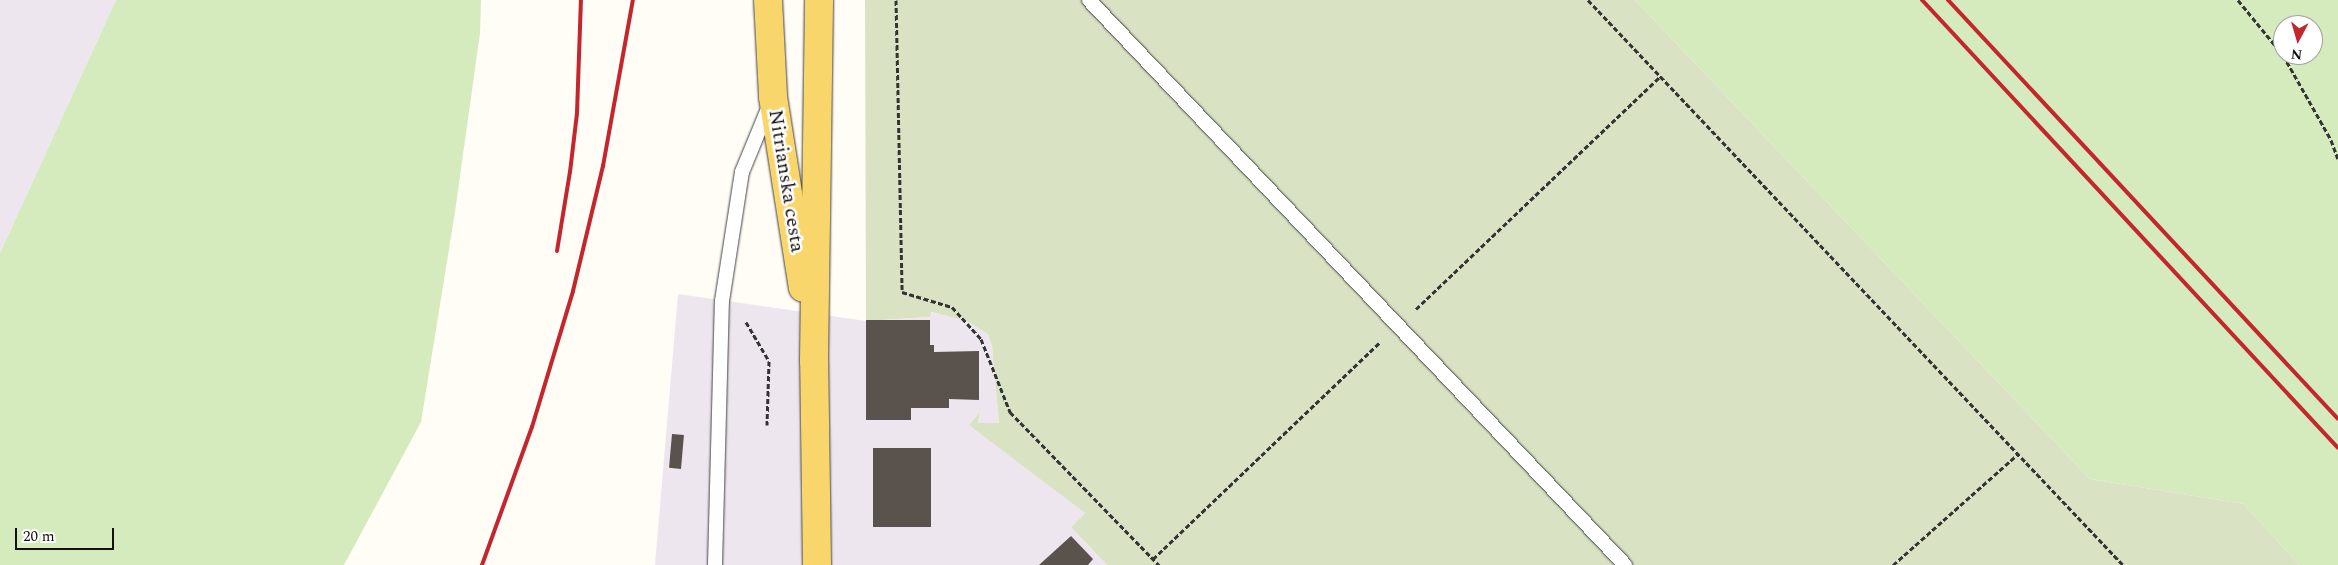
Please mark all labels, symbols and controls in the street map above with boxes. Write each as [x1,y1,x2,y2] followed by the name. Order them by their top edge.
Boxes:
[2273,15,2323,65] north arrow
[2290,43,2303,65] text: N
[763,108,809,254] street label: Nitrianska cesta
[18,518,116,550] scale bar
[23,525,55,548] text: 20 m

